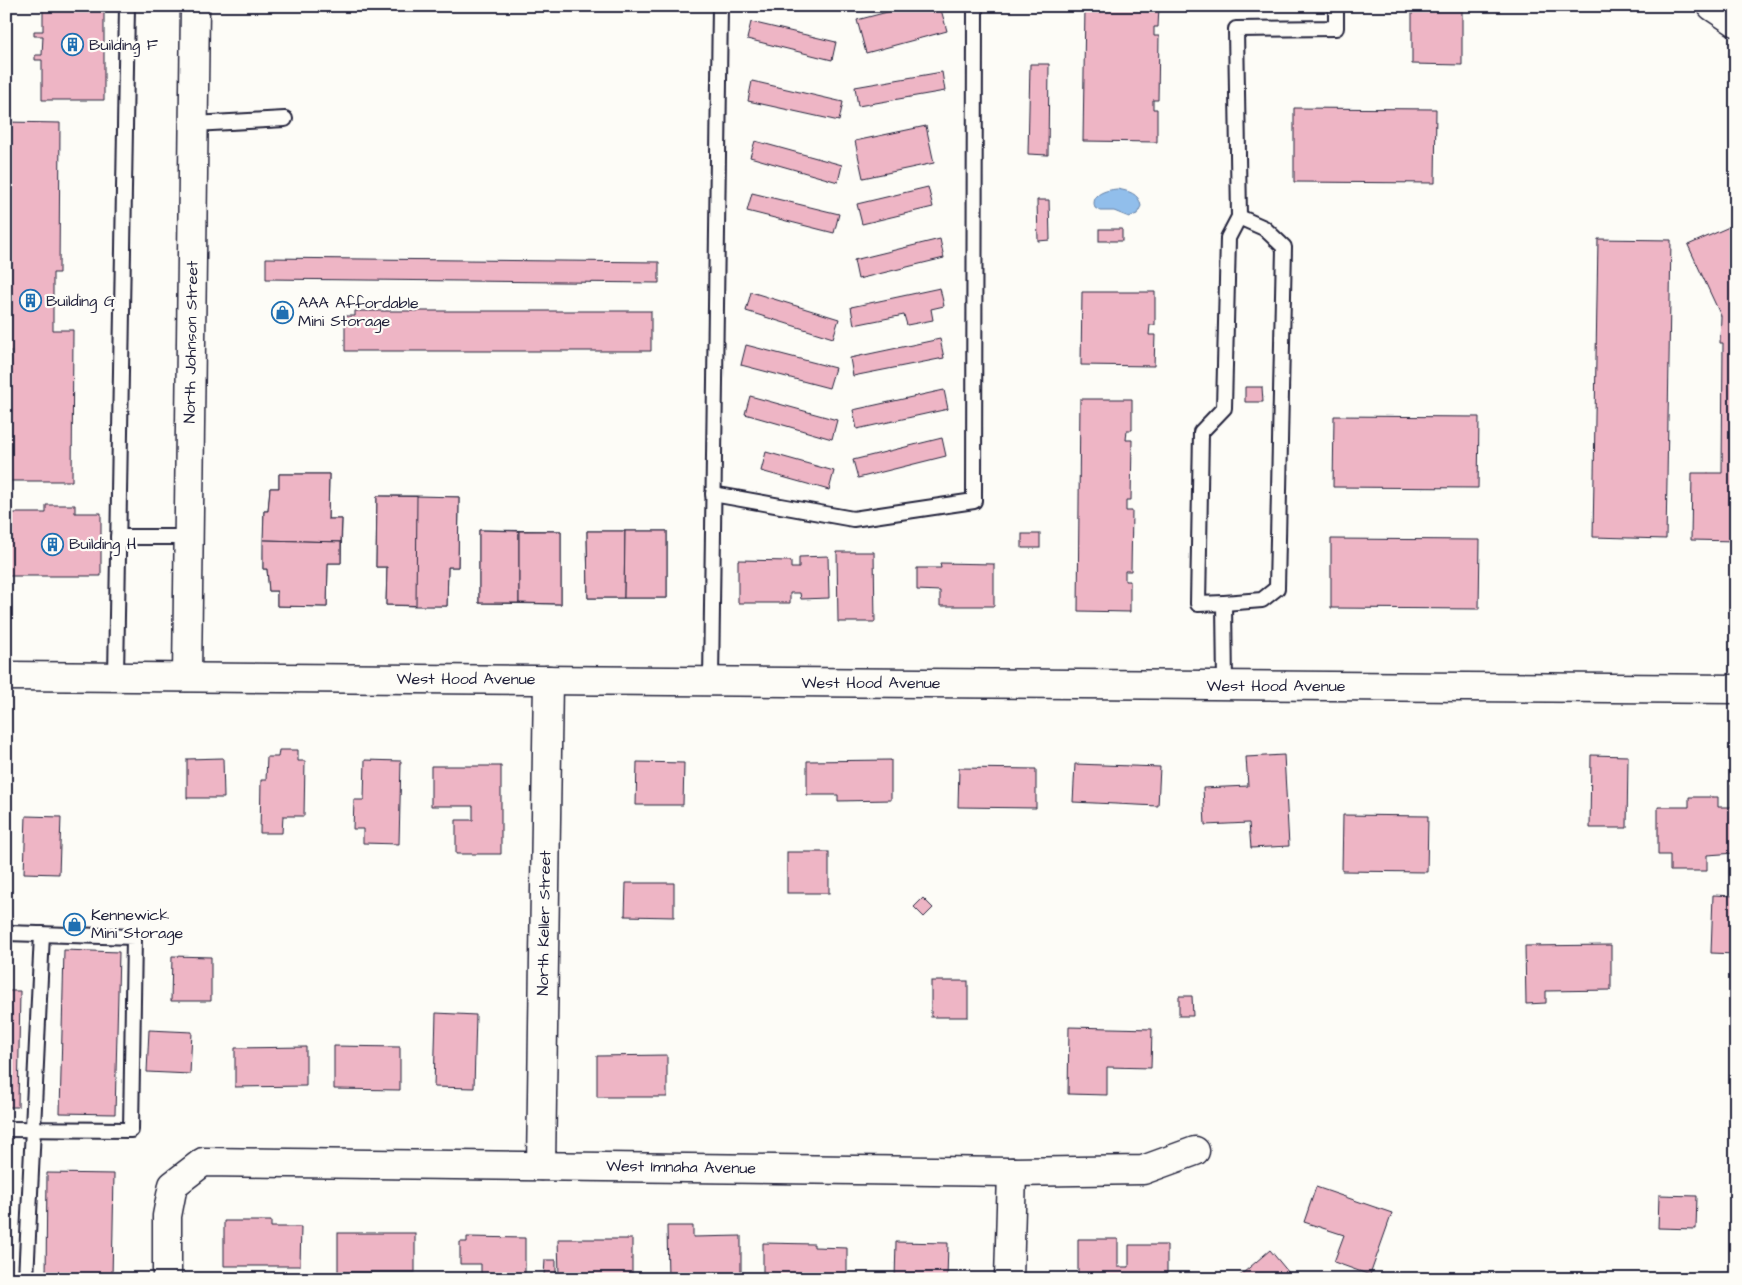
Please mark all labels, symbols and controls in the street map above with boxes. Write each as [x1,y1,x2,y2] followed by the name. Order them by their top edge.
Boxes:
[61,33,85,57] building icon: Building F
[89,34,158,57] place label: Building F
[179,260,203,424] street label: North Johnson Street
[18,289,42,313] building icon: Building G
[46,290,115,313] place label: Building G
[298,292,419,333] place label: AAA Affordable Mini Storage
[270,300,294,324] shop icon: AAA Affordable Mini Storage
[41,532,65,556] building icon: Building H
[69,533,137,556] place label: Building H
[397,668,536,690] street label: West Hood Avenue
[802,672,941,694] street label: West Hood Avenue
[1207,675,1346,697] street label: West Hood Avenue
[532,850,556,996] street label: North Keller Street
[91,904,183,945] place label: Kennewick Mini Storage
[63,912,87,936] shop icon: Kennewick Mini Storage
[606,1155,757,1179] street label: West Imnaha Avenue

